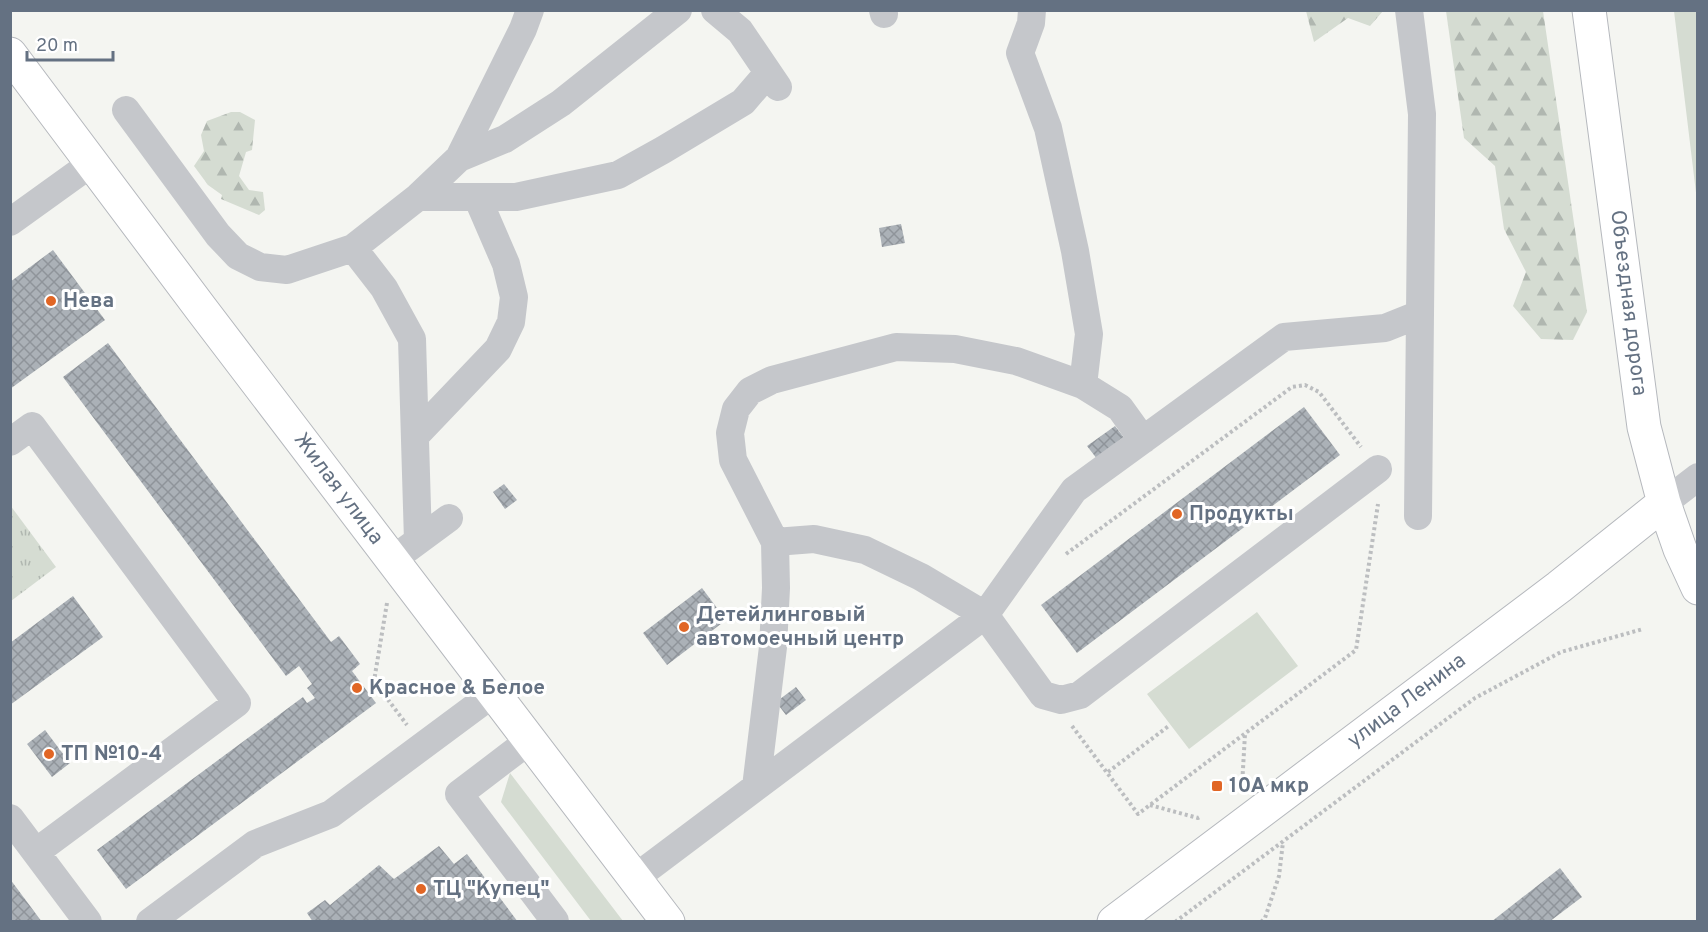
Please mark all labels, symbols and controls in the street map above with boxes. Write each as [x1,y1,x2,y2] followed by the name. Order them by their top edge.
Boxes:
[27,24,112,62] scale bar
[36,35,78,58] text: 20 m
[1603,208,1653,398] street label: Объездная дорога
[63,288,114,315] place label: Нева
[44,294,58,308] marker: Нева
[287,428,389,550] street label: Жилая улица
[1189,501,1294,528] place label: Продукты
[1170,507,1184,521] marker: Продукты
[696,602,904,653] place label: Детейлинговый автомоечный центр
[677,620,691,634] marker: Детейлинговый автомоечный центр
[1342,648,1472,754] street label: улица Ленина
[369,675,545,702] place label: Красное & Белое
[350,681,364,695] marker: Красное & Белое
[61,741,162,768] place label: ТП №10-4
[42,747,56,761] marker: ТП №10-4
[1229,773,1309,800] place label: 10А мкр
[1210,779,1224,793] marker: 10А мкр
[433,876,550,903] place label: ТЦ "Купец"
[414,882,428,896] marker: ТЦ "Купец"

